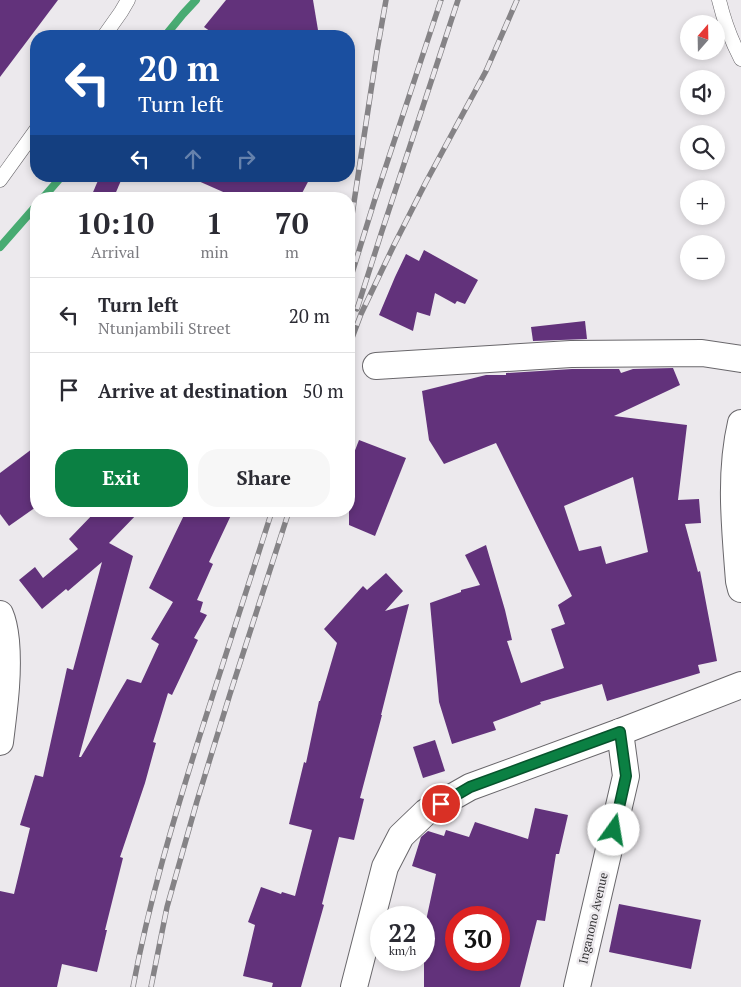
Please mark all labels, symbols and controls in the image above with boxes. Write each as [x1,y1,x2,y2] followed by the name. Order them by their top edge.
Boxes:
[680,15,725,60] north arrow
[680,15,725,280] map controls
[138,45,219,91] text: 20 m
[55,50,120,115] icon: left
[680,70,725,115] button: sound
[138,89,224,118] text: Turn left
[680,125,725,170] button: search
[126,145,154,173] icon: left
[179,145,207,173] icon: ahead
[232,145,260,173] icon: right
[680,180,725,225] button: +
[76,203,154,243] text: 10:10
[206,203,223,243] text: 1
[275,203,309,243] text: 70
[680,235,725,280] button: −
[91,241,140,263] text: Arrival
[201,241,229,263] text: min
[285,241,299,263] text: m
[98,292,179,317] text: Turn left
[55,301,83,329] icon: left
[289,303,330,328] text: 20 m
[98,317,231,339] text: Ntunjambili Street
[55,376,83,404] icon: arrive
[98,378,287,403] text: Arrive at destination
[302,378,344,403] text: 50 m
[55,449,188,507] button: Exit
[198,449,330,507] button: Share
[420,783,462,825] pin
[427,790,455,818] icon: arrive
[587,803,639,855] position arrow
[575,871,611,965] street label: Inganono Avenue
[445,906,510,971] speed limit sign: 30
[388,916,417,949] text: 22
[389,943,416,958] text: km/h

